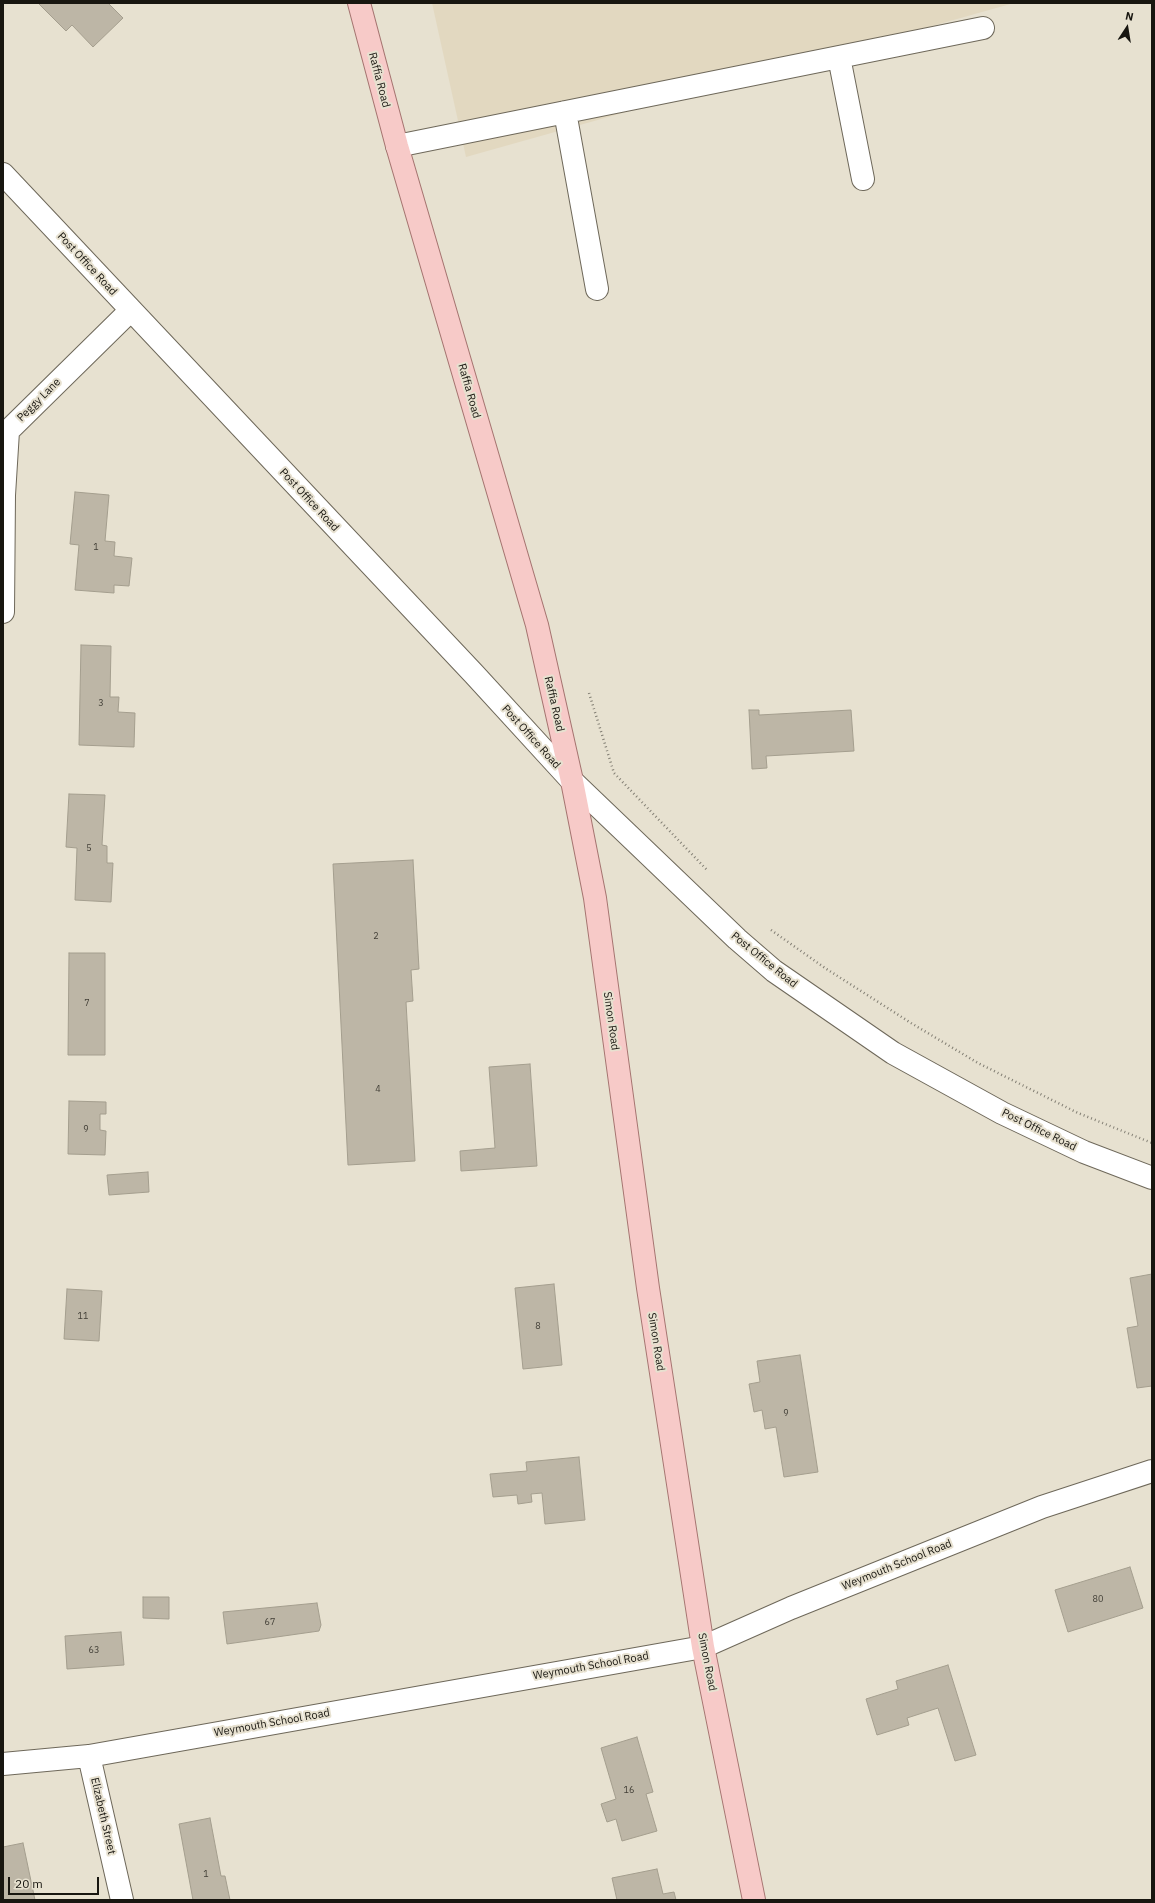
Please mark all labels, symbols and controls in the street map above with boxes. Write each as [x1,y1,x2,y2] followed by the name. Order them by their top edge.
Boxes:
[1107,8,1147,48] north arrow
[1124,9,1135,24] text: N
[365,51,393,109] street label: Raffia Road
[54,230,120,298] street label: Post Office Road
[455,362,483,420] street label: Raffia Road
[15,376,63,424] street label: Peggy Lane
[276,466,342,534] street label: Post Office Road
[93,542,99,552] house number: 1
[541,675,567,733] street label: Raffia Road
[98,698,104,708] house number: 3
[499,702,563,772] street label: Post Office Road
[86,843,92,853] house number: 5
[728,929,800,991] street label: Post Office Road
[373,931,379,941] house number: 2
[600,991,622,1051] street label: Simon Road
[84,998,90,1008] house number: 7
[375,1084,381,1094] house number: 4
[1000,1106,1078,1154] street label: Post Office Road
[83,1124,89,1134] house number: 9
[78,1311,88,1321] house number: 11
[645,1312,667,1372] street label: Simon Road
[535,1321,541,1331] house number: 8
[783,1408,789,1418] house number: 9
[840,1537,954,1593] street label: Weymouth School Road
[1093,1594,1103,1604] house number: 80
[265,1617,275,1627] house number: 67
[695,1632,719,1692] street label: Simon Road
[89,1645,99,1655] house number: 63
[532,1649,650,1683] street label: Weymouth School Road
[213,1706,331,1740] street label: Weymouth School Road
[88,1776,118,1856] street label: Elizabeth Street
[624,1785,634,1795] house number: 16
[10,1869,101,1895] scale bar
[203,1869,209,1879] house number: 1
[15,1876,43,1891] text: 20 m

